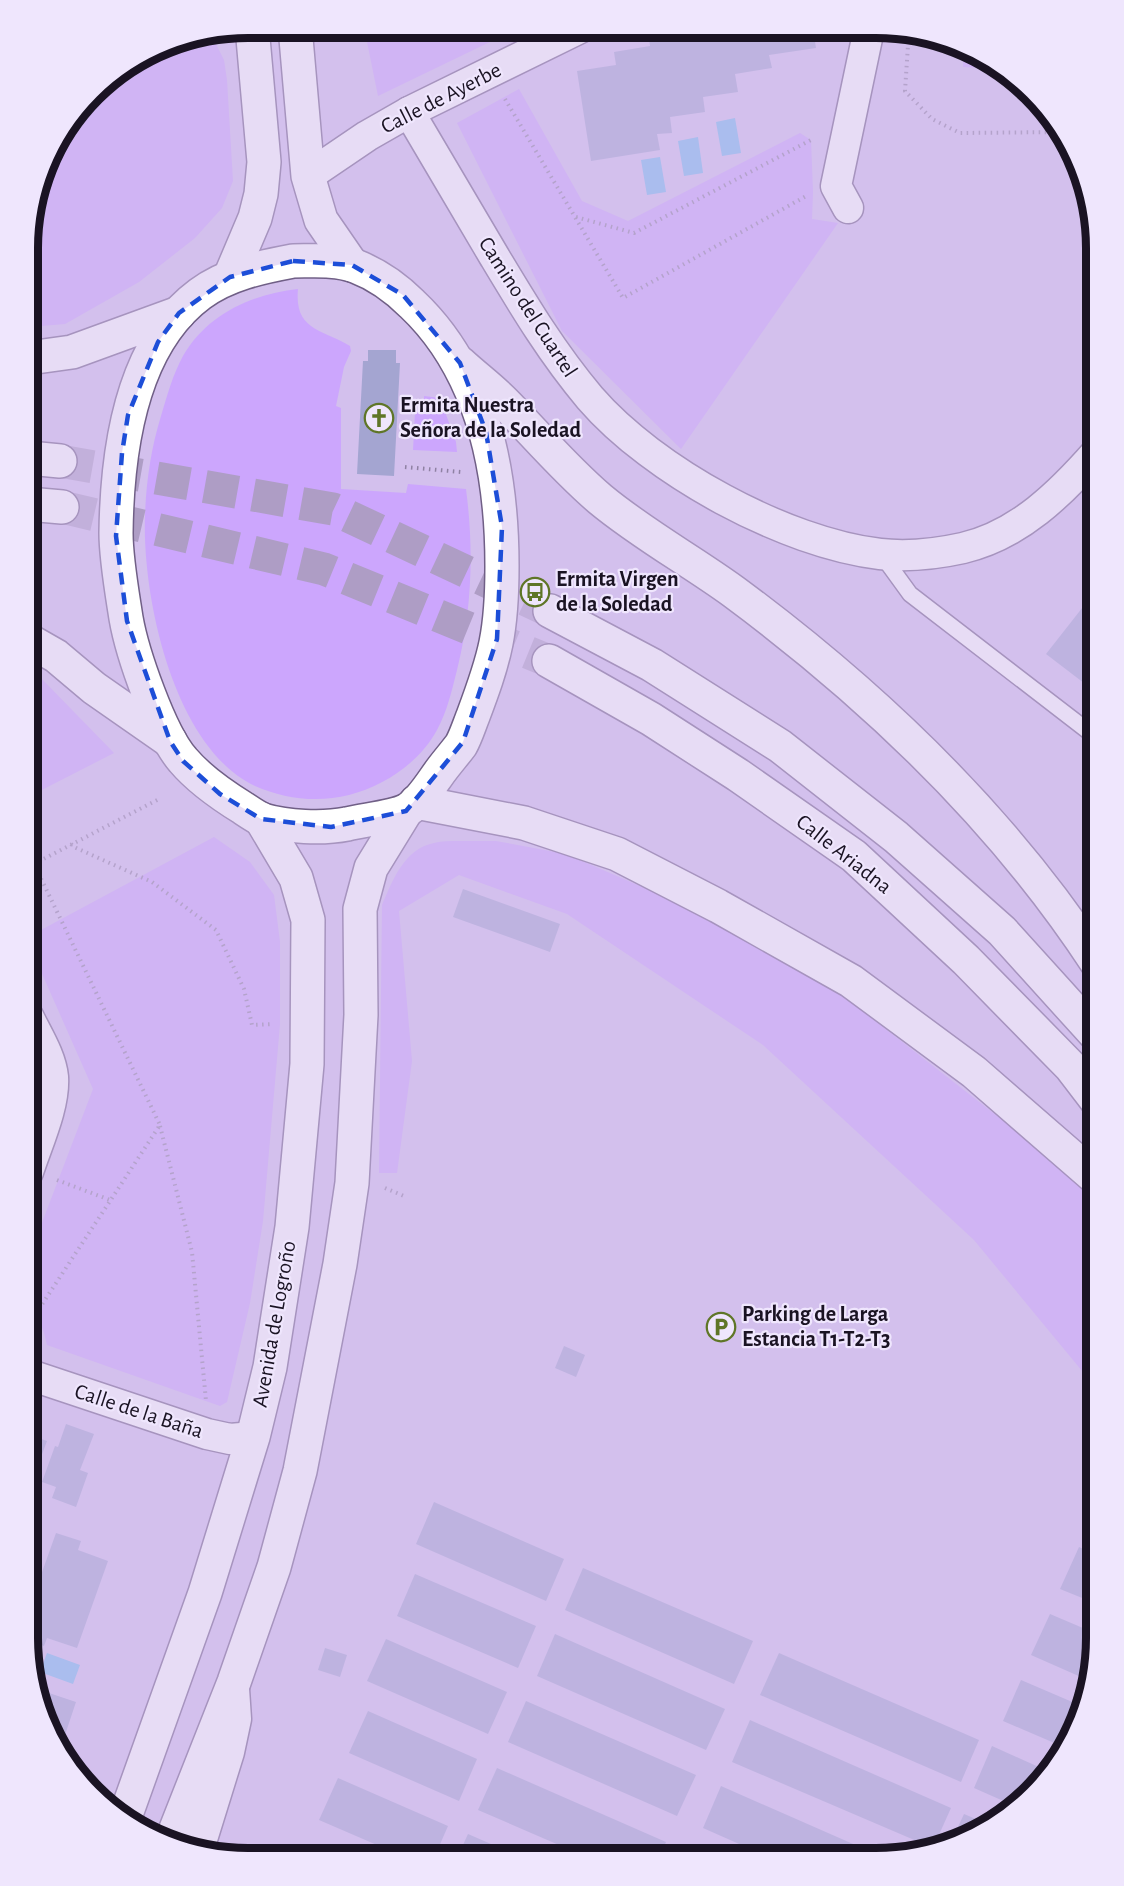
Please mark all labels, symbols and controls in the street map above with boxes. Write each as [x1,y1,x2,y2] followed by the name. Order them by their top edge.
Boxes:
[377,58,505,138] street label: Calle de Ayerbe
[475,233,581,381] street label: Camino del Cuartel
[400,394,581,441] place label: Ermita Nuestra Señora de la Soledad
[363,402,395,434] church icon: Ermita Nuestra Señora de la Soledad
[556,568,679,615] place label: Ermita Virgen de la Soledad
[519,576,551,608] bus stop icon: Ermita Virgen de la Soledad
[792,810,896,898] street label: Calle Ariadna
[249,1239,299,1409] street label: Avenida de Logroño
[742,1303,891,1350] place label: Parking de Larga Estancia T1-T2-T3
[705,1311,737,1343] parking icon: Parking de Larga Estancia T1-T2-T3
[72,1380,206,1442] street label: Calle de la Baña

